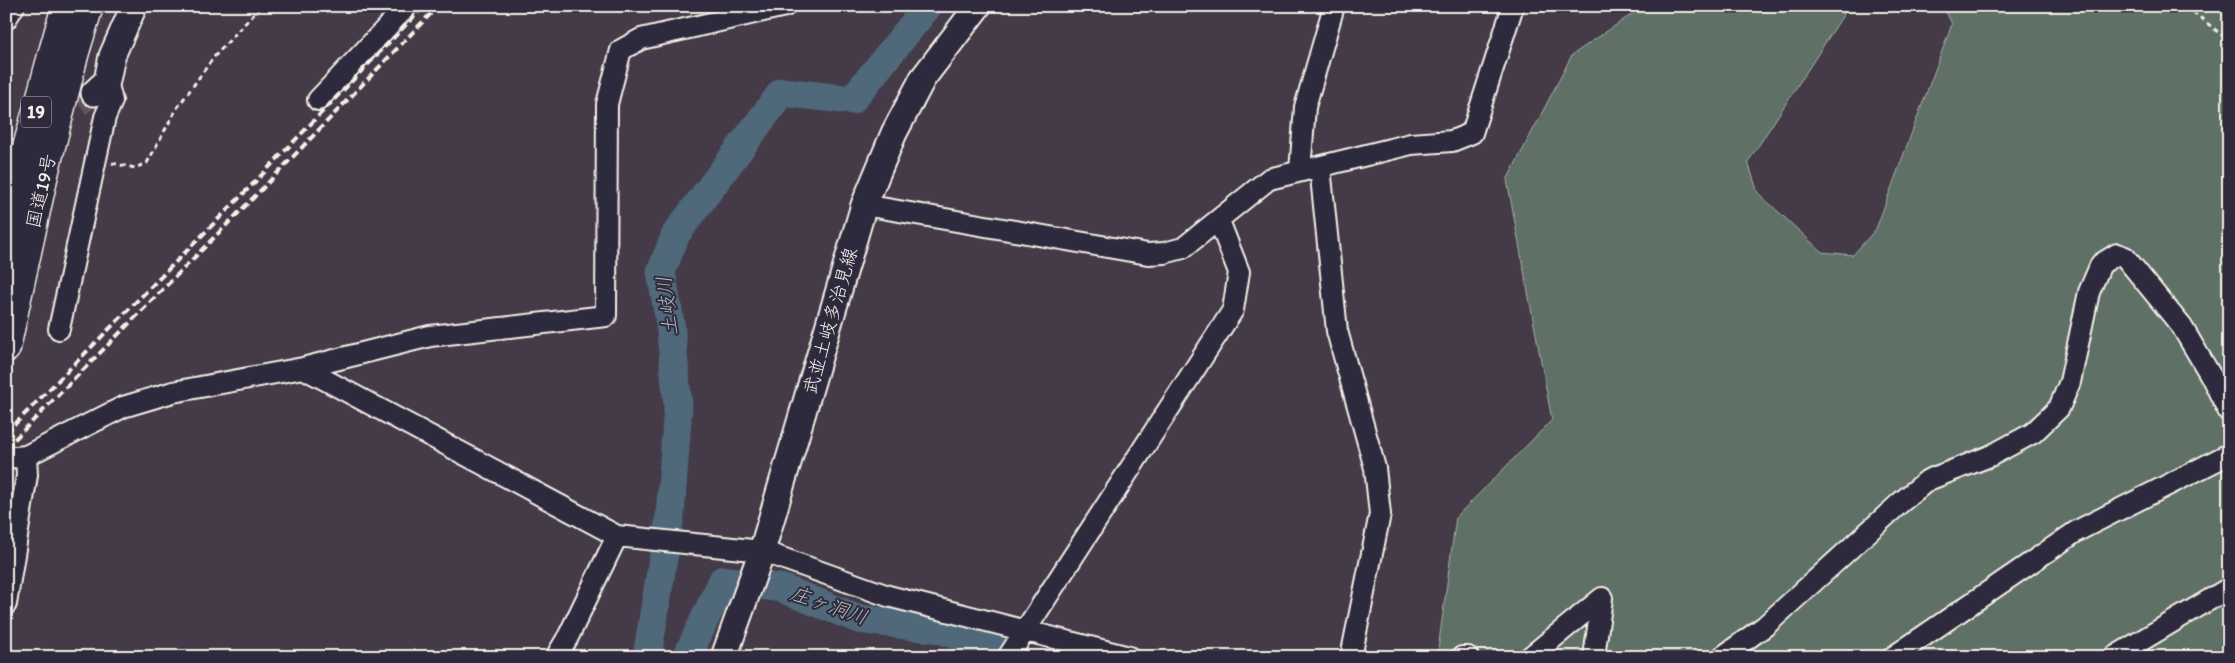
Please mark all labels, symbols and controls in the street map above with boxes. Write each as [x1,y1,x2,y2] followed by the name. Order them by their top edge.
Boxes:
[21,96,51,128] road number: 19
[21,152,61,230] street label: 国道19号
[798,245,862,397] street label: 武並土岐多治見線
[651,275,683,337] water label: 土岐川
[787,581,871,629] water label: 庄ヶ洞川

